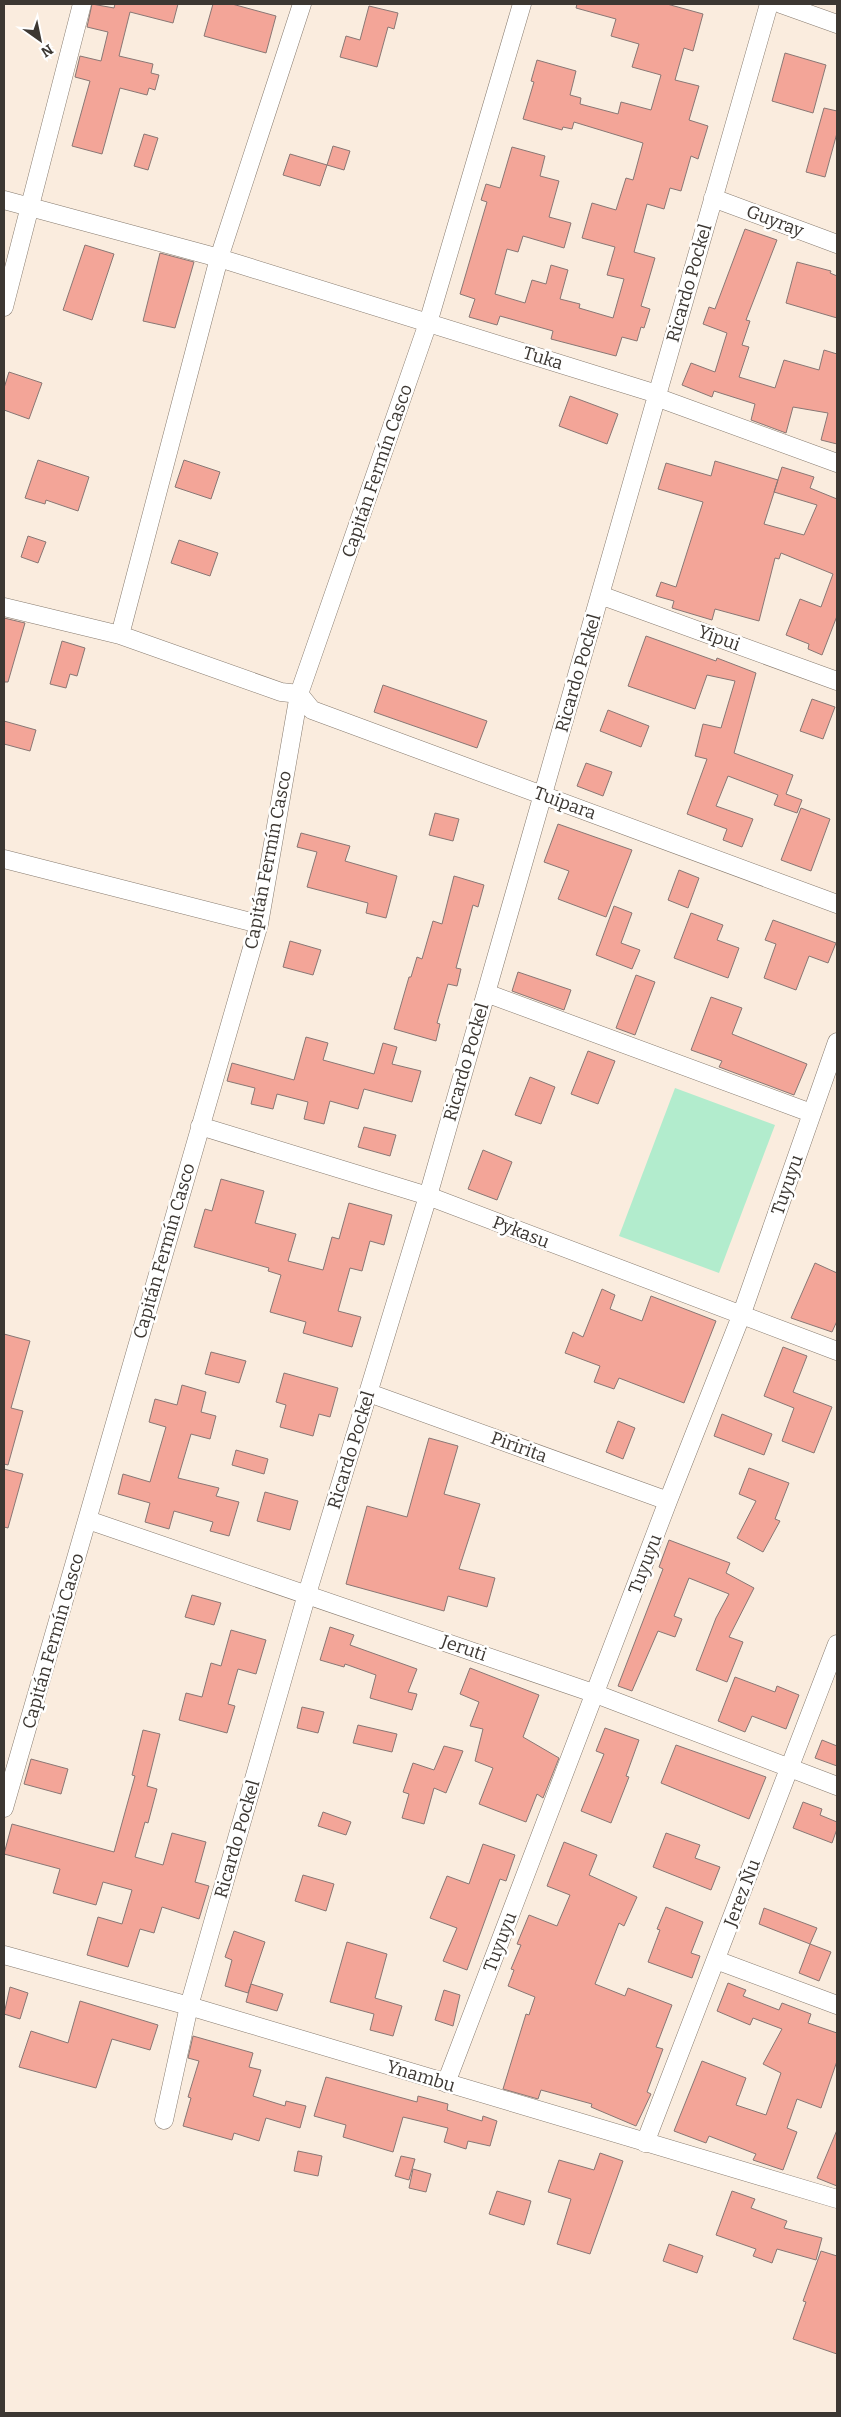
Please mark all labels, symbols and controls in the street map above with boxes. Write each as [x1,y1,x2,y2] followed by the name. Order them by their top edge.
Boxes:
[15,15,65,65] north arrow
[37,40,56,61] text: N
[743,200,807,242] street label: Guyray
[662,221,716,345] street label: Ricardo Pockel
[520,342,566,375] street label: Tuka
[337,382,417,560] street label: Capitán Fermín Casco
[551,611,605,735] street label: Ricardo Pockel
[695,620,743,656] street label: Yipui
[240,769,296,951] street label: Capitán Fermín Casco
[531,782,599,824] street label: Tuipara
[439,1000,493,1124] street label: Ricardo Pockel
[766,1152,808,1218] street label: Tuyuyu
[128,1161,200,1341] street label: Capitán Fermín Casco
[489,1211,553,1253] street label: Pykasu
[323,1388,379,1512] street label: Ricardo Pockel
[488,1427,550,1467] street label: Piririta
[624,1531,666,1597] street label: Tuyuyu
[17,1551,89,1731] street label: Capitán Fermín Casco
[437,1630,490,1666] street label: Jeruti
[210,1777,264,1901] street label: Ricardo Pockel
[719,1856,765,1931] street label: Jerez Ñu
[479,1909,521,1975] street label: Tuyuyu
[384,2055,458,2097] street label: Ynambu

